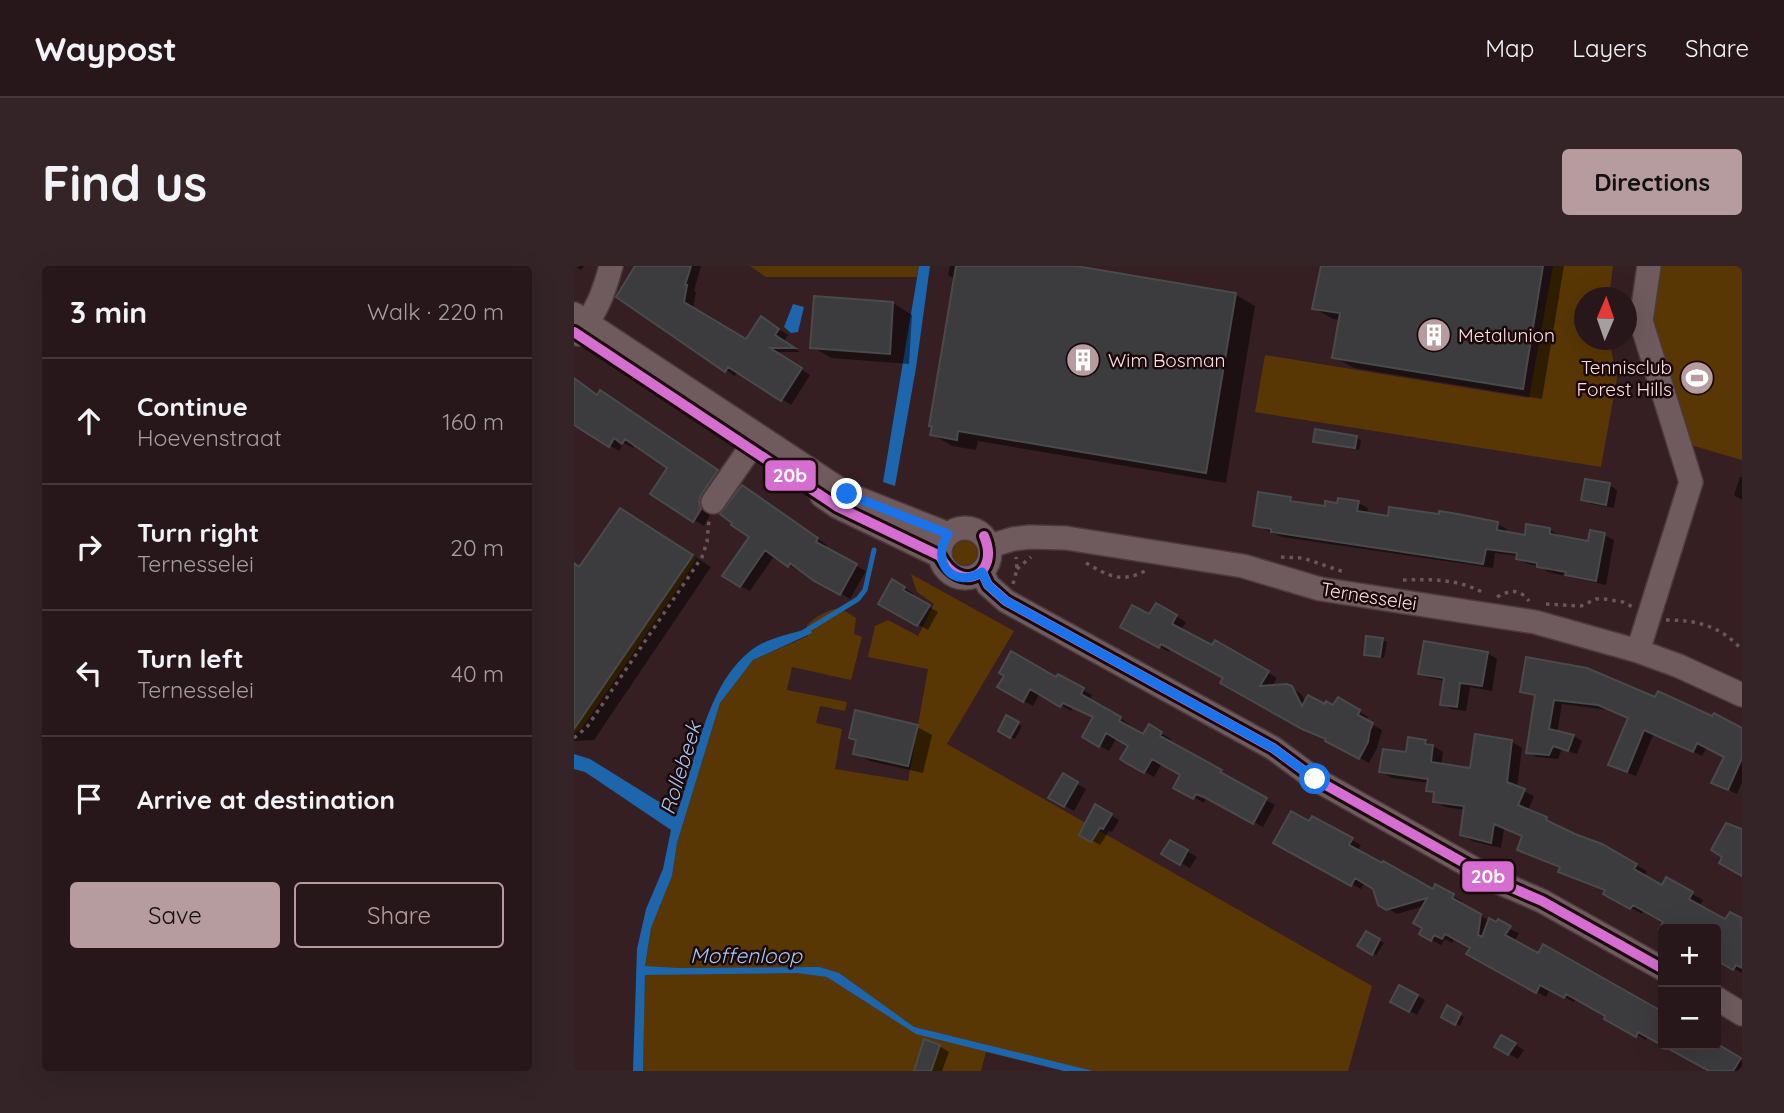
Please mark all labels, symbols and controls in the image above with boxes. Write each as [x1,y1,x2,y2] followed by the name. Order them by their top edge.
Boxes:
[35,28,177,69] text: Waypost
[1485,33,1534,63] text: Map
[1572,33,1647,63] text: Layers
[1685,33,1749,63] text: Share
[1562,149,1742,215] button: Directions
[42,152,207,213] text: Find us
[1574,287,1637,350] north arrow
[70,293,147,331] text: 3 min
[367,297,504,326] text: Walk · 220 m
[1415,316,1453,354] building icon: Metalunion
[1458,323,1555,347] place label: Metalunion
[1064,341,1102,379] building icon: Wim Bosman
[1108,348,1226,372] place label: Wim Bosman
[1576,355,1672,401] place label: Tennisclub Forest Hills
[1678,359,1716,397] sports icon: Tennisclub Forest Hills
[137,390,248,423] text: Continue
[70,402,108,440] icon: ahead
[442,407,504,436] text: 160 m
[137,423,282,452] text: Hoevenstraat
[764,459,817,492] line badge: 20b
[773,463,807,487] text: 20b
[831,478,862,509] route end
[137,516,259,549] text: Turn right
[70,528,108,566] icon: right
[450,533,504,562] text: 20 m
[137,549,254,578] text: Ternesselei
[1319,577,1419,615] street label: Ternesselei
[137,642,244,675] text: Turn left
[70,654,108,692] icon: left
[451,659,504,688] text: 40 m
[137,675,254,704] text: Ternesselei
[654,717,707,818] water label: Rollebeek
[1299,763,1330,794] route start
[70,780,108,818] icon: arrive
[137,783,395,816] text: Arrive at destination
[1461,860,1515,893] line badge: 20b
[1471,864,1505,888] text: 20b
[70,882,280,948] button: Save
[294,882,504,948] button: Share
[1658,924,1721,1050] map controls
[1658,924,1721,987] button: +
[690,942,803,968] water label: Moffenloop
[1658,987,1721,1050] button: −

